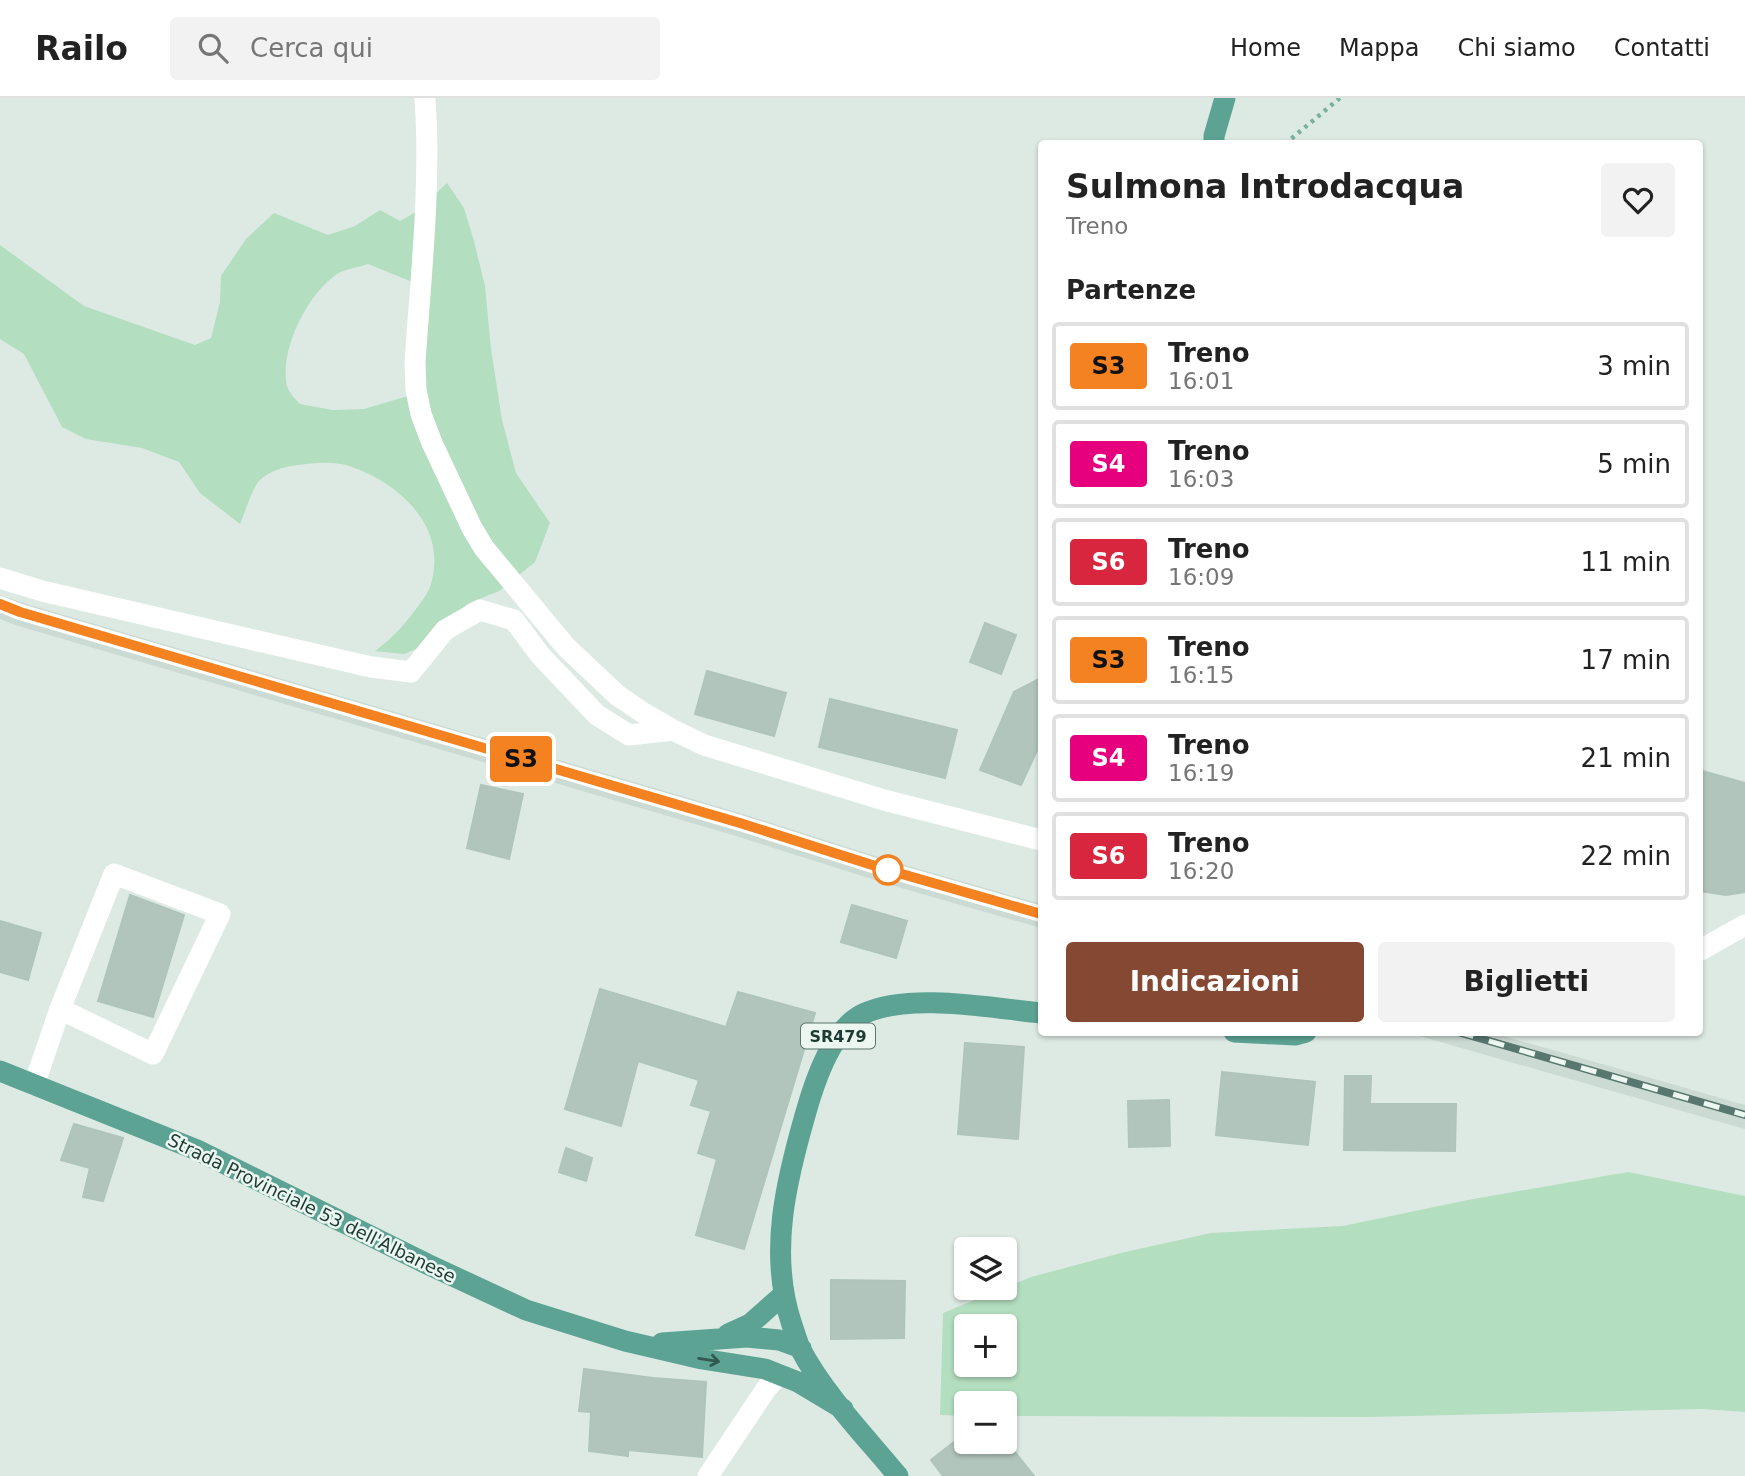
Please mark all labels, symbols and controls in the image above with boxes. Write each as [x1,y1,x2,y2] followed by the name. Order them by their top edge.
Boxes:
[170,17,660,80] search box
[35,29,128,68] text: Railo
[194,29,232,67] icon: search
[250,33,373,63] text: Cerca qui
[1230,34,1301,62] text: Home
[1339,34,1420,62] text: Mappa
[1458,34,1576,62] text: Chi siamo
[1614,34,1710,62] text: Contatti
[1601,163,1675,237] button: heart
[1066,167,1464,206] text: Sulmona Introdacqua
[1066,213,1128,239] text: Treno
[1066,275,1196,305] text: Partenze
[1168,338,1250,368] text: Treno
[1597,351,1671,381] text: 3 min
[1092,352,1125,380] text: S3
[1168,368,1234,394] text: 16:01
[1168,436,1250,466] text: Treno
[1597,449,1671,479] text: 5 min
[1092,450,1125,478] text: S4
[1168,466,1234,492] text: 16:03
[1168,534,1250,564] text: Treno
[1581,547,1671,577] text: 11 min
[1092,548,1125,576] text: S6
[1168,564,1234,590] text: 16:09
[1168,632,1250,662] text: Treno
[1581,645,1671,675] text: 17 min
[1092,646,1125,674] text: S3
[1168,662,1234,688] text: 16:15
[1168,730,1250,760] text: Treno
[490,736,552,782] line badge: S3
[1581,743,1671,773] text: 21 min
[1092,744,1125,772] text: S4
[504,745,538,773] text: S3
[1168,760,1234,786] text: 16:19
[1168,828,1250,858] text: Treno
[1581,841,1671,871] text: 22 min
[1092,842,1125,870] text: S6
[873,855,903,885] unlabelled marker
[1168,858,1234,884] text: 16:20
[1066,942,1364,1022] button: Indicazioni
[1378,942,1675,1022] button: Biglietti
[801,1024,875,1048] road number: SR479
[165,1129,459,1287] street label: Strada Provinciale 53 dell'Albanese
[954,1237,1017,1454] map controls
[954,1237,1017,1300] button: layers
[954,1314,1017,1377] button: +
[697,1354,720,1367] one-way arrow
[954,1391,1017,1454] button: −

